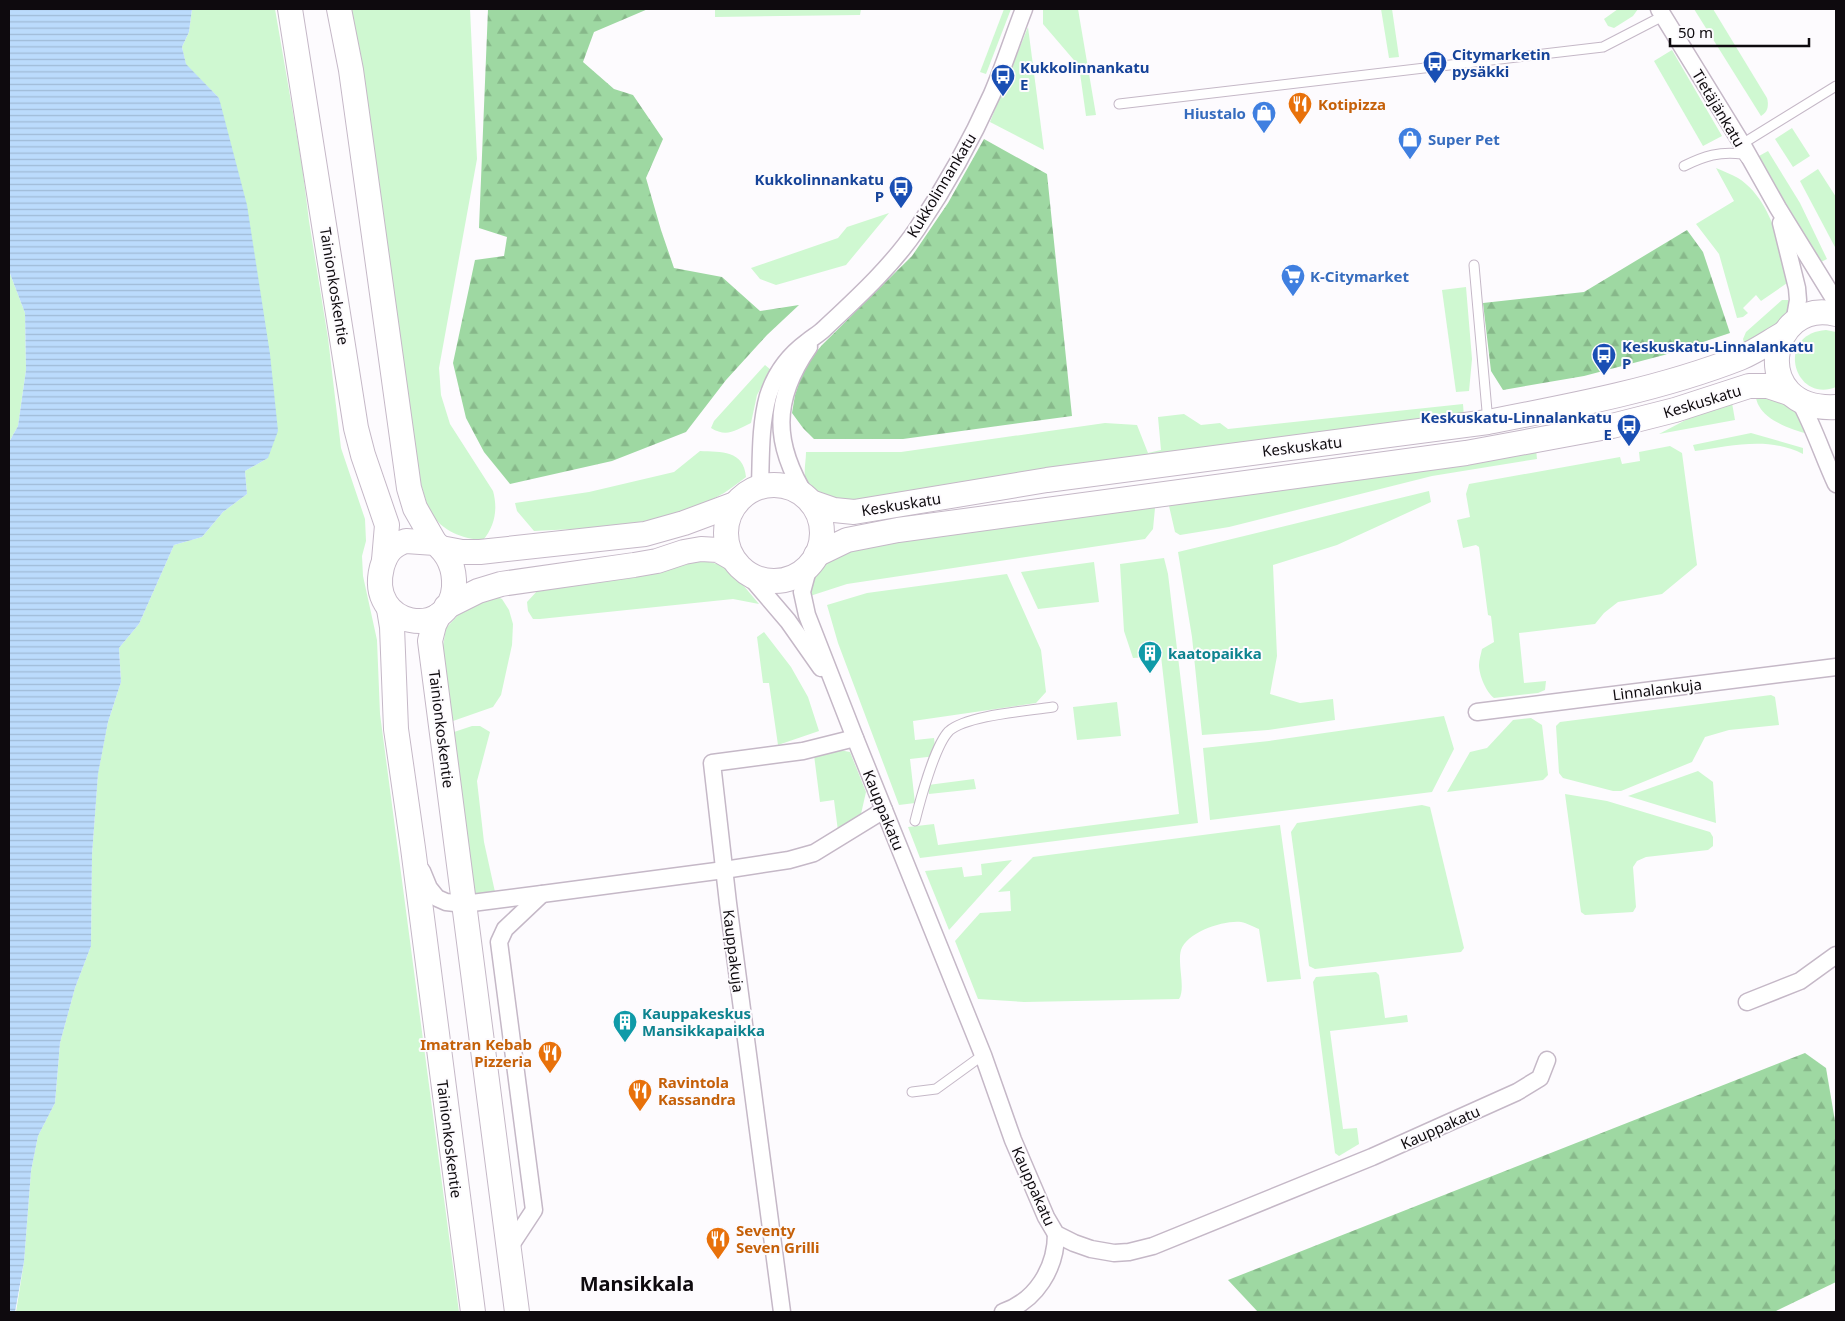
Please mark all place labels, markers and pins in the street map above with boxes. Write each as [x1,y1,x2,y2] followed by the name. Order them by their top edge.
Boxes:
[1452,44,1551,81] place label: Citymarketin pysäkki
[1422,50,1448,84] bus stop icon: Citymarketin pysäkki
[1020,57,1149,94] place label: Kukkolinnankatu E
[990,63,1016,97] bus stop icon: Kukkolinnankatu E
[1287,91,1313,125] restaurant icon: Kotipizza
[1318,94,1386,114] place label: Kotipizza
[1251,100,1277,134] shop icon: Hiustalo
[1183,103,1246,123] place label: Hiustalo
[1397,126,1423,160] shop icon: Super Pet
[1428,129,1500,149] place label: Super Pet
[755,169,884,206] place label: Kukkolinnankatu P
[888,175,914,209] bus stop icon: Kukkolinnankatu P
[1280,263,1306,297] supermarket icon: K-Citymarket
[1310,266,1410,286] place label: K-Citymarket
[1622,336,1813,373] place label: Keskuskatu-Linnalankatu P
[1591,342,1617,376] bus stop icon: Keskuskatu-Linnalankatu P
[1421,407,1612,444] place label: Keskuskatu-Linnalankatu E
[1616,413,1642,447] bus stop icon: Keskuskatu-Linnalankatu E
[1137,640,1163,674] building icon: kaatopaikka
[1168,643,1262,663] place label: kaatopaikka
[642,1003,765,1040] place label: Kauppakeskus Mansikkapaikka
[612,1009,638,1043] building icon: Kauppakeskus Mansikkapaikka
[420,1034,532,1071] place label: Imatran Kebab Pizzeria
[537,1040,563,1074] restaurant icon: Imatran Kebab Pizzeria
[658,1072,736,1109] place label: Ravintola Kassandra
[627,1078,653,1112] restaurant icon: Ravintola Kassandra
[736,1220,820,1257] place label: Seventy Seven Grilli
[705,1226,731,1260] restaurant icon: Seventy Seven Grilli

